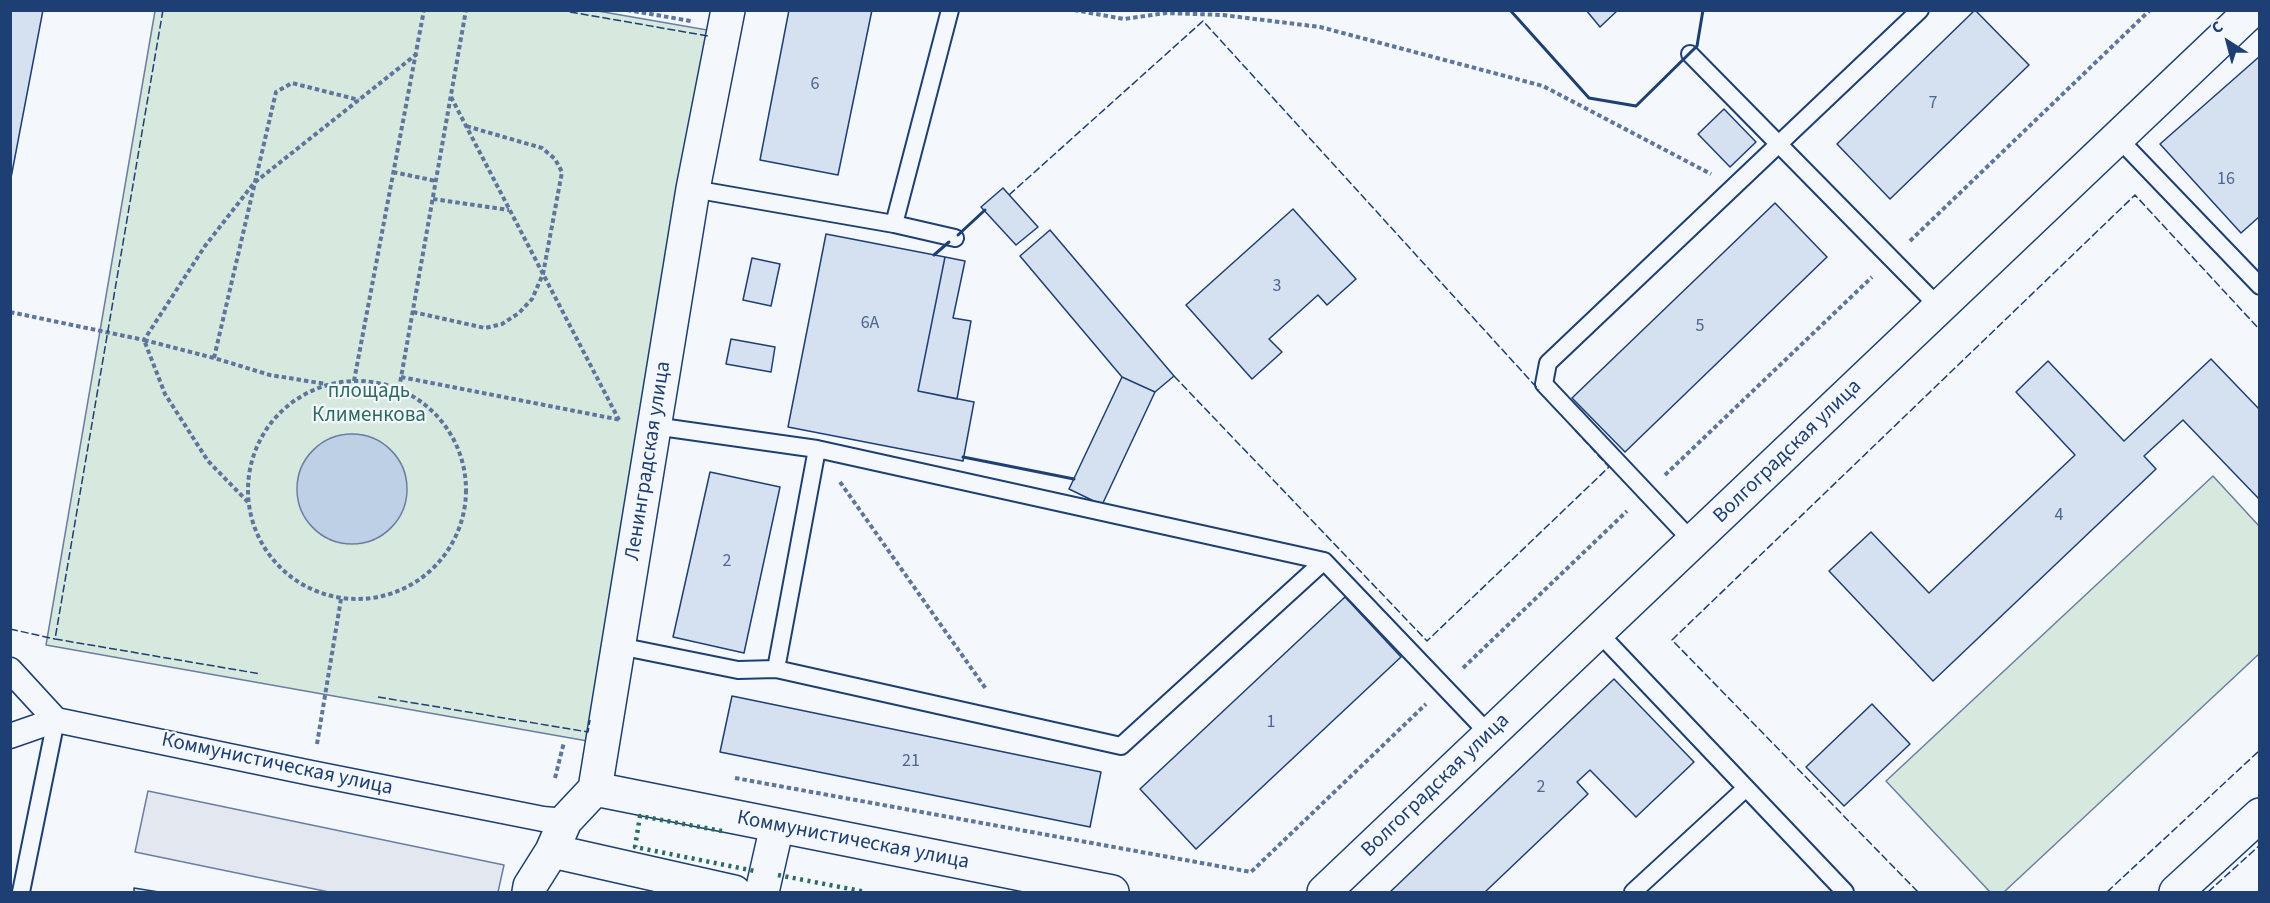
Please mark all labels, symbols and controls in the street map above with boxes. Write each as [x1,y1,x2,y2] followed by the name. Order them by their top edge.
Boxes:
[2198,12,2258,72] north arrow
[2207,16,2228,39] text: С
[811,74,819,96] house number: 6
[1929,93,1937,115] house number: 7
[2217,169,2235,191] house number: 16
[1273,276,1281,298] house number: 3
[861,313,879,335] house number: 6А
[1696,316,1704,338] house number: 5
[621,360,677,562] street label: Ленинградская улица
[1709,375,1867,529] street label: Волгоградская улица
[312,379,426,429] park label: площадь Клименкова
[2055,505,2063,527] house number: 4
[723,551,731,573] house number: 2
[1357,709,1515,863] street label: Волгоградская улица
[1267,712,1275,734] house number: 1
[159,728,395,802] street label: Коммунистическая улица
[902,751,920,773] house number: 21
[1537,777,1545,799] house number: 2
[735,806,971,876] street label: Коммунистическая улица

